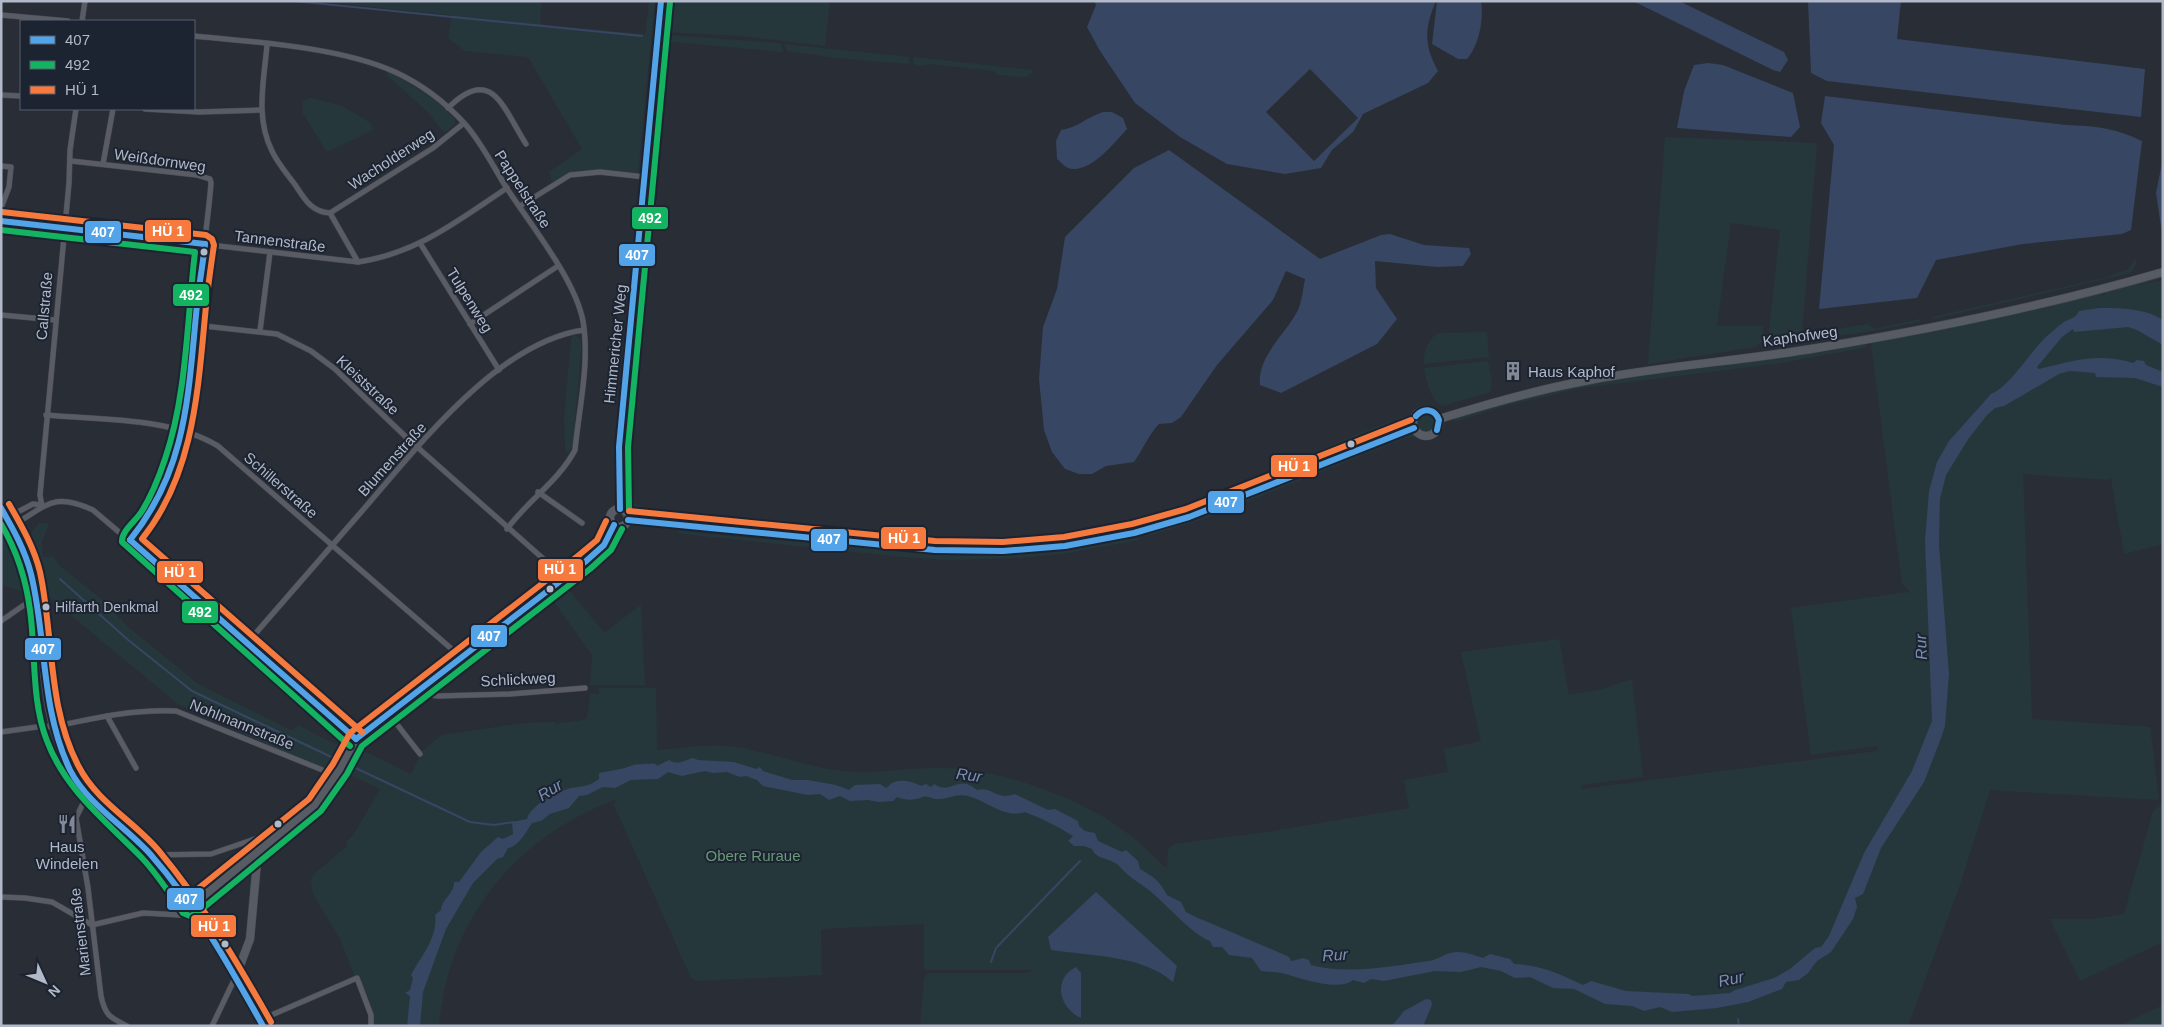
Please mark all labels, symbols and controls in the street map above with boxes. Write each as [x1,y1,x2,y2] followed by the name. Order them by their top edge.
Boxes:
[20,20,195,110] legend
[65,31,90,48] text: 407
[65,56,90,73] text: 492
[65,81,99,98] text: HÜ 1
[345,125,437,193] street label: Wacholderweg
[113,145,207,175] street label: Weißdornweg
[492,147,554,231] street label: Pappelstraße
[631,206,669,230] line badge: 492
[638,210,662,226] text: 492
[144,219,192,243] line badge: HÜ 1
[84,220,122,244] line badge: 407
[152,223,184,239] text: HÜ 1
[91,224,115,240] text: 407
[233,227,327,255] street label: Tannenstraße
[618,243,656,267] line badge: 407
[199,247,209,257] unlabelled marker
[625,247,649,263] text: 407
[443,265,497,335] street label: Tulpenweg
[33,271,55,341] street label: Callstraße
[172,283,210,307] line badge: 492
[600,284,630,404] street label: Himmericher Weg
[179,287,203,303] text: 492
[1762,322,1838,350] street label: Kaphofweg
[333,352,403,418] street label: Kleiststraße
[1502,360,1524,382] building icon: Haus Kaphof
[1528,363,1616,380] place label: Haus Kaphof
[354,419,430,499] street label: Blumenstraße
[1346,439,1356,449] unlabelled marker
[241,449,321,521] street label: Schillerstraße
[1270,454,1318,478] line badge: HÜ 1
[1278,458,1310,474] text: HÜ 1
[1207,490,1245,514] line badge: 407
[1214,494,1238,510] text: 407
[880,526,927,550] line badge: HÜ 1
[810,528,848,552] line badge: 407
[888,530,920,546] text: HÜ 1
[817,531,841,547] text: 407
[537,558,584,582] line badge: HÜ 1
[156,560,204,584] line badge: HÜ 1
[544,561,576,577] text: HÜ 1
[164,564,196,580] text: HÜ 1
[545,584,555,594] unlabelled marker
[55,599,158,615] place label: Hilfarth Denkmal
[181,600,219,624] line badge: 492
[41,602,51,612] marker: Hilfarth Denkmal
[188,604,212,620] text: 492
[470,624,508,648] line badge: 407
[477,628,501,644] text: 407
[1912,633,1930,660] water label: Rur
[24,637,62,661] line badge: 407
[31,641,55,657] text: 407
[480,669,556,689] street label: Schlickweg
[187,695,297,753] street label: Nohlmannstraße
[955,765,984,785] water label: Rur
[535,776,566,804] water label: Rur
[56,813,78,835] restaurant icon: Haus Windelen
[273,819,283,829] unlabelled marker
[36,838,98,872] place label: Haus Windelen
[705,847,801,864] park label: Obere Ruraue
[66,887,94,977] street label: Marienstraße
[166,887,205,911] line badge: 407
[174,891,198,907] text: 407
[190,914,237,938] line badge: HÜ 1
[198,918,230,934] text: HÜ 1
[220,939,230,949] unlabelled marker
[1322,946,1349,964] water label: Rur
[20,957,70,1007] north arrow
[1717,968,1746,990] water label: Rur
[45,982,64,1000] text: N

